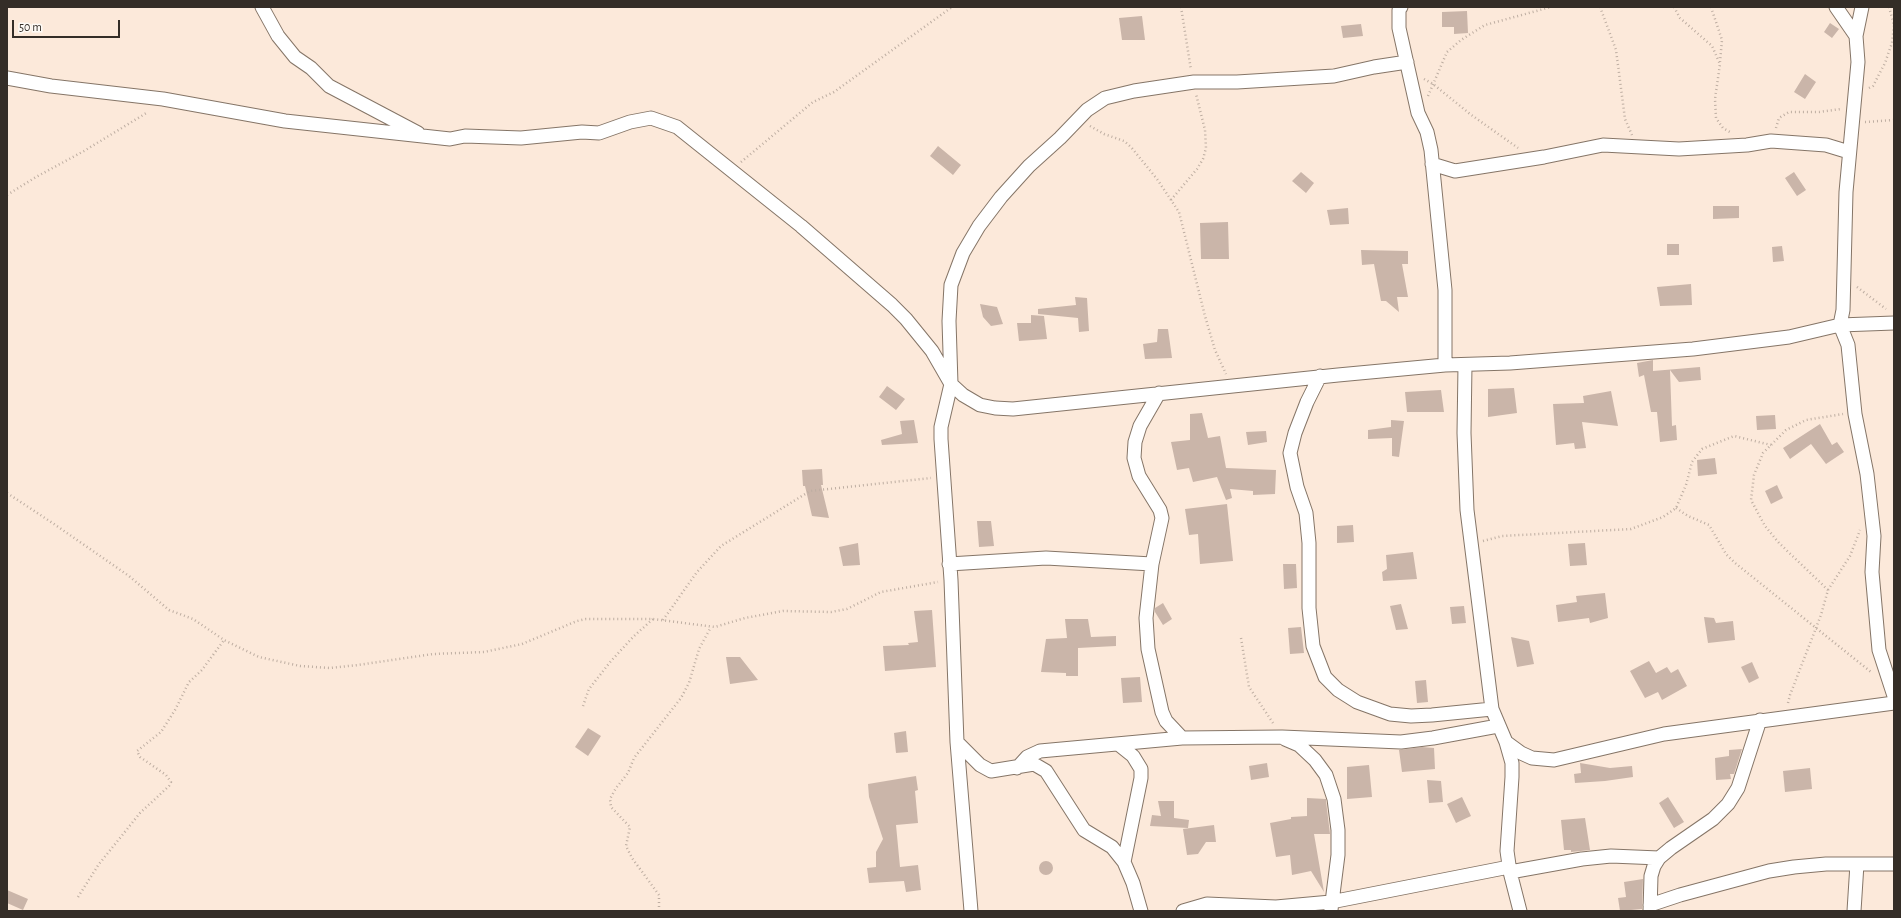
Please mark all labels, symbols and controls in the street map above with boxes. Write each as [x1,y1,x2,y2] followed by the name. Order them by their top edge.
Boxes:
[14,12,122,38] scale bar
[19,21,42,33] text: 50 m

